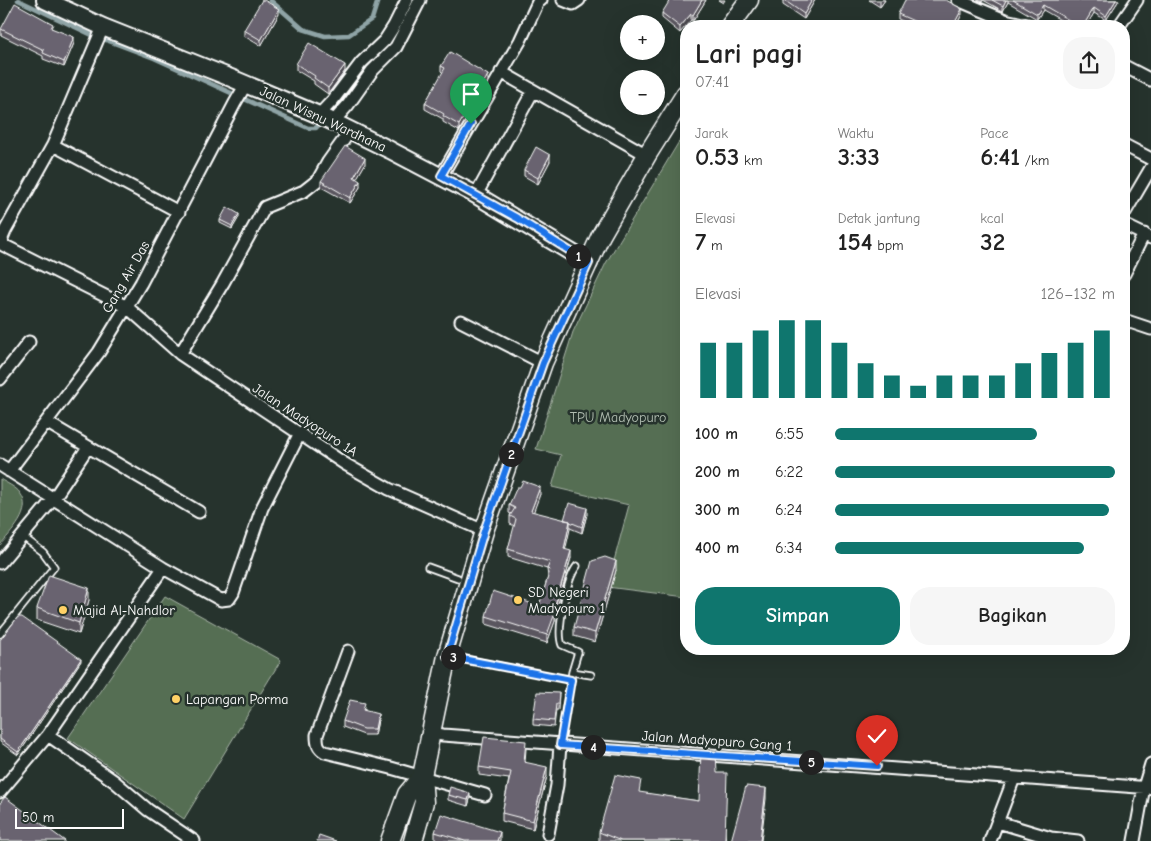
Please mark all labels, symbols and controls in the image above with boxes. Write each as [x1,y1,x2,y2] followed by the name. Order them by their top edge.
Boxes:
[620,15,665,115] map controls
[620,15,665,60] button: +
[1063,37,1115,89] button: share
[695,38,803,70] text: Lari pagi
[620,70,665,115] button: −
[450,73,492,124] pin
[695,73,729,91] text: 07:41
[457,80,485,108] icon: arrive
[257,82,389,156] street label: Jalan Wisnu Wardhana
[695,125,728,142] text: Jarak
[838,125,874,142] text: Waktu
[980,125,1009,142] text: Pace
[695,142,739,171] text: 0.53
[838,142,880,171] text: 3:33
[980,142,1020,171] text: 6:41
[739,152,762,169] text: km
[1020,152,1049,169] text: /km
[695,210,735,227] text: Elevasi
[838,210,920,227] text: Detak jantung
[980,210,1004,227] text: kcal
[695,227,706,256] text: 7
[838,227,872,256] text: 154
[980,227,1005,256] text: 32
[706,237,723,254] text: m
[872,237,904,254] text: bpm
[99,238,154,316] street label: Gang Air Das
[566,244,590,268] pin: 1
[576,248,581,265] text: 1
[695,285,741,303] text: Elevasi
[1041,285,1115,303] text: 126–132 m
[249,380,361,460] street label: Jalan Madyopuro 1A
[570,409,666,426] park label: TPU Madyopuro
[695,425,738,443] text: 100 m
[775,425,804,443] text: 6:55
[498,442,524,466] pin: 2
[508,446,515,463] text: 2
[695,463,740,481] text: 200 m
[775,463,803,481] text: 6:22
[695,501,740,519] text: 300 m
[775,501,803,519] text: 6:24
[695,539,739,557] text: 400 m
[775,539,802,557] text: 6:34
[528,584,605,617] place label: SD Negeri Madyopuro 1
[695,587,900,645] button: Simpan
[910,587,1115,645] button: Bagikan
[512,594,524,606] marker: SD Negeri Madyopuro 1
[73,602,175,619] place label: Majid Al-Nahdlor
[57,604,69,616] marker: Majid Al-Nahdlor
[440,644,466,670] pin: 3
[450,649,457,666] text: 3
[186,691,288,708] place label: Lapangan Porma
[170,693,182,705] marker: Lapangan Porma
[856,715,898,766] pin
[863,722,891,750] icon: check
[641,727,793,755] street label: Jalan Madyopuro Gang 1
[580,734,606,760] pin: 4
[590,739,597,756] text: 4
[798,750,824,774] pin: 5
[808,754,815,771] text: 5
[15,806,124,829] scale bar
[22,809,54,826] text: 50 m

